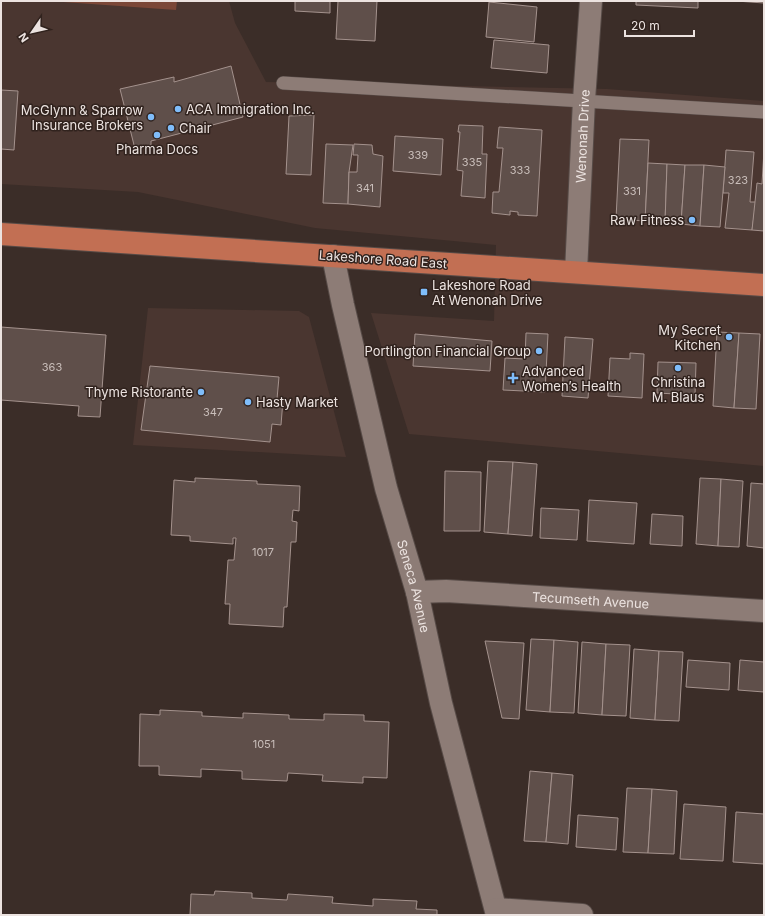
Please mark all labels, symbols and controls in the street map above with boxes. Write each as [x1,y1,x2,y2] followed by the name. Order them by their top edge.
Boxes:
[12,12,52,52] north arrow
[625,12,694,38] scale bar
[631,18,660,33] text: 20 m
[16,30,32,45] text: N
[572,89,593,183] street label: Wenonah Drive
[186,101,315,117] place label: ACA Immigration Inc.
[21,102,143,133] place label: McGlynn & Sparrow Insurance Brokers
[173,104,183,114] marker: ACA Immigration Inc.
[146,112,156,122] marker: McGlynn & Sparrow Insurance Brokers
[179,120,212,136] place label: Chair
[166,123,176,133] marker: Chair
[152,130,162,140] marker: Pharma Docs
[116,141,198,157] place label: Pharma Docs
[408,148,428,162] house number: 339
[462,155,482,169] house number: 335
[510,163,530,177] house number: 333
[728,173,748,187] house number: 323
[356,181,374,195] house number: 341
[623,184,641,198] house number: 331
[610,212,684,228] place label: Raw Fitness
[687,215,697,225] marker: Raw Fitness
[318,247,448,271] street label: Lakeshore Road East
[432,277,542,308] place label: Lakeshore Road At Wenonah Drive
[419,287,429,297] marker: Lakeshore Road At Wenonah Drive
[658,322,721,353] place label: My Secret Kitchen
[724,332,734,342] marker: My Secret Kitchen
[364,343,531,359] place label: Portlington Financial Group
[534,346,544,356] marker: Portlington Financial Group
[42,360,62,374] house number: 363
[522,363,621,394] place label: Advanced Women’s Health
[673,363,683,373] marker: Christina M. Blaus
[507,372,519,384] marker: Advanced Women’s Health
[651,374,705,405] place label: Christina M. Blaus
[85,384,193,400] place label: Thyme Ristorante
[196,387,206,397] marker: Thyme Ristorante
[256,394,338,410] place label: Hasty Market
[243,397,253,407] marker: Hasty Market
[203,405,223,419] house number: 347
[394,538,434,634] street label: Seneca Avenue
[252,545,274,559] house number: 1017
[532,588,650,612] street label: Tecumseth Avenue
[253,737,275,751] house number: 1051

